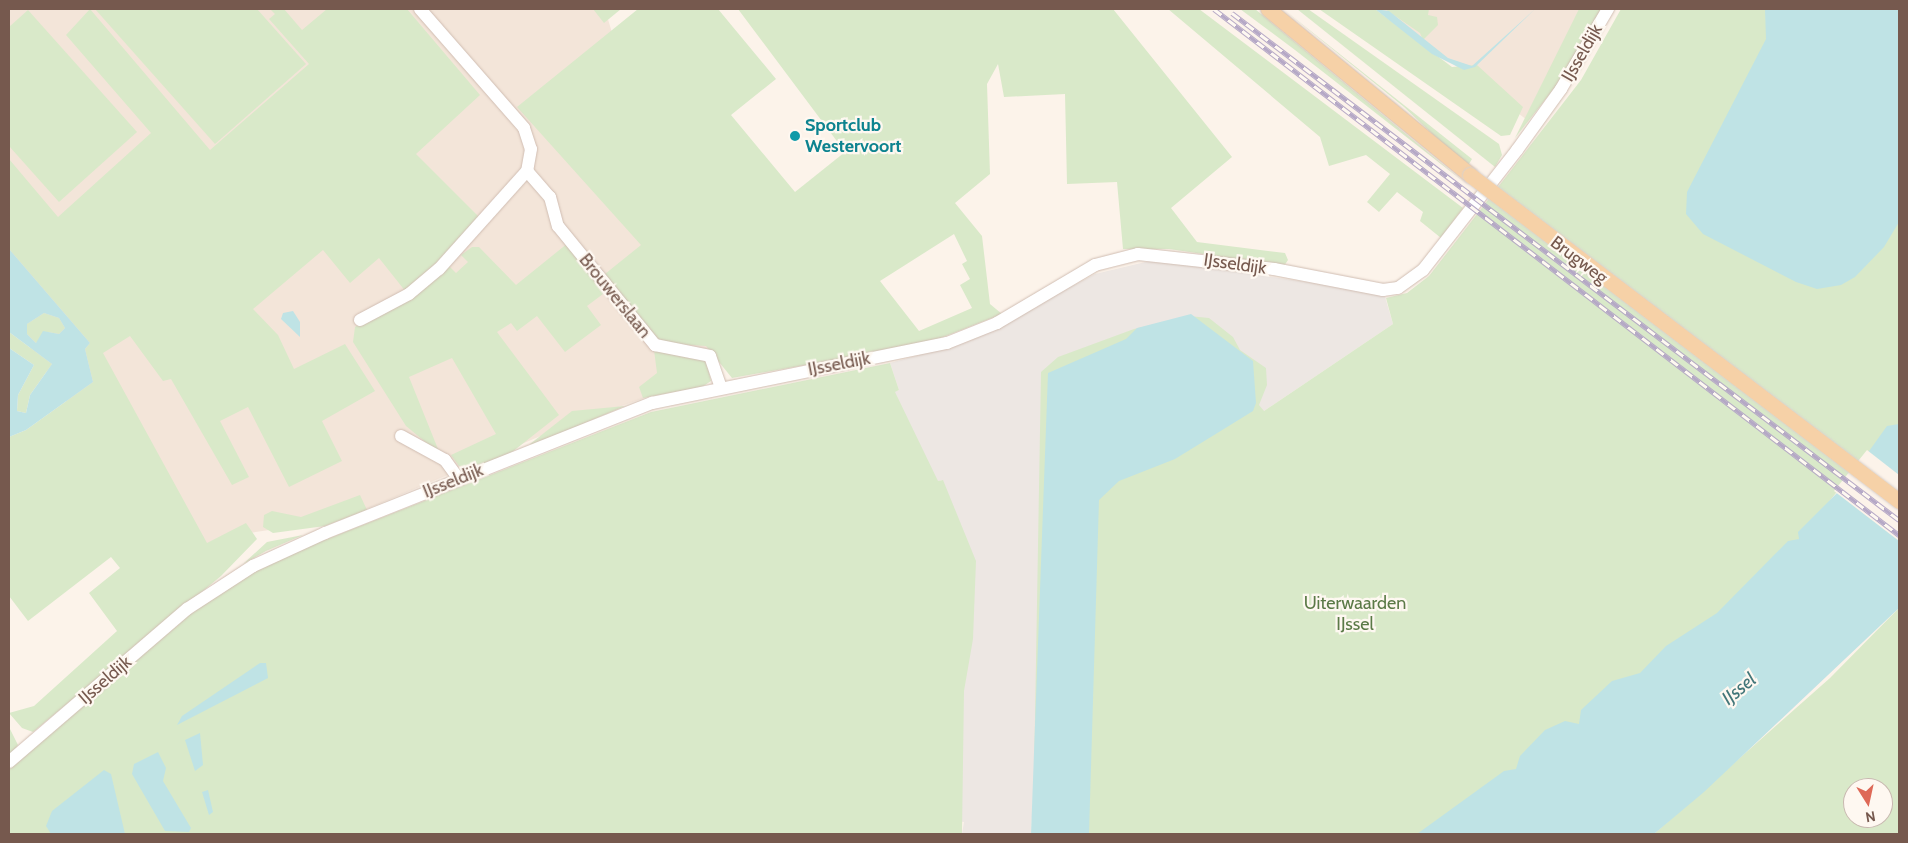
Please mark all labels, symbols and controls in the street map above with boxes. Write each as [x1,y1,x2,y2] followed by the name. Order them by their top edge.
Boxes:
[1557,20,1607,86] street label: IJsseldijk
[805,115,901,158] place label: Sportclub Westervoort
[789,130,801,142] marker: Sportclub Westervoort
[1546,232,1612,288] street label: Brugweg
[574,249,656,343] street label: Brouwerslaan
[1202,249,1268,279] street label: IJsseldijk
[806,347,872,381] street label: IJsseldijk
[420,459,486,503] street label: IJsseldijk
[1304,593,1406,636] park label: Uiterwaarden IJssel
[74,651,136,709] street label: IJsseldijk
[1717,668,1761,710] water label: IJssel
[1843,778,1893,828] north arrow
[1864,807,1877,827] text: N

